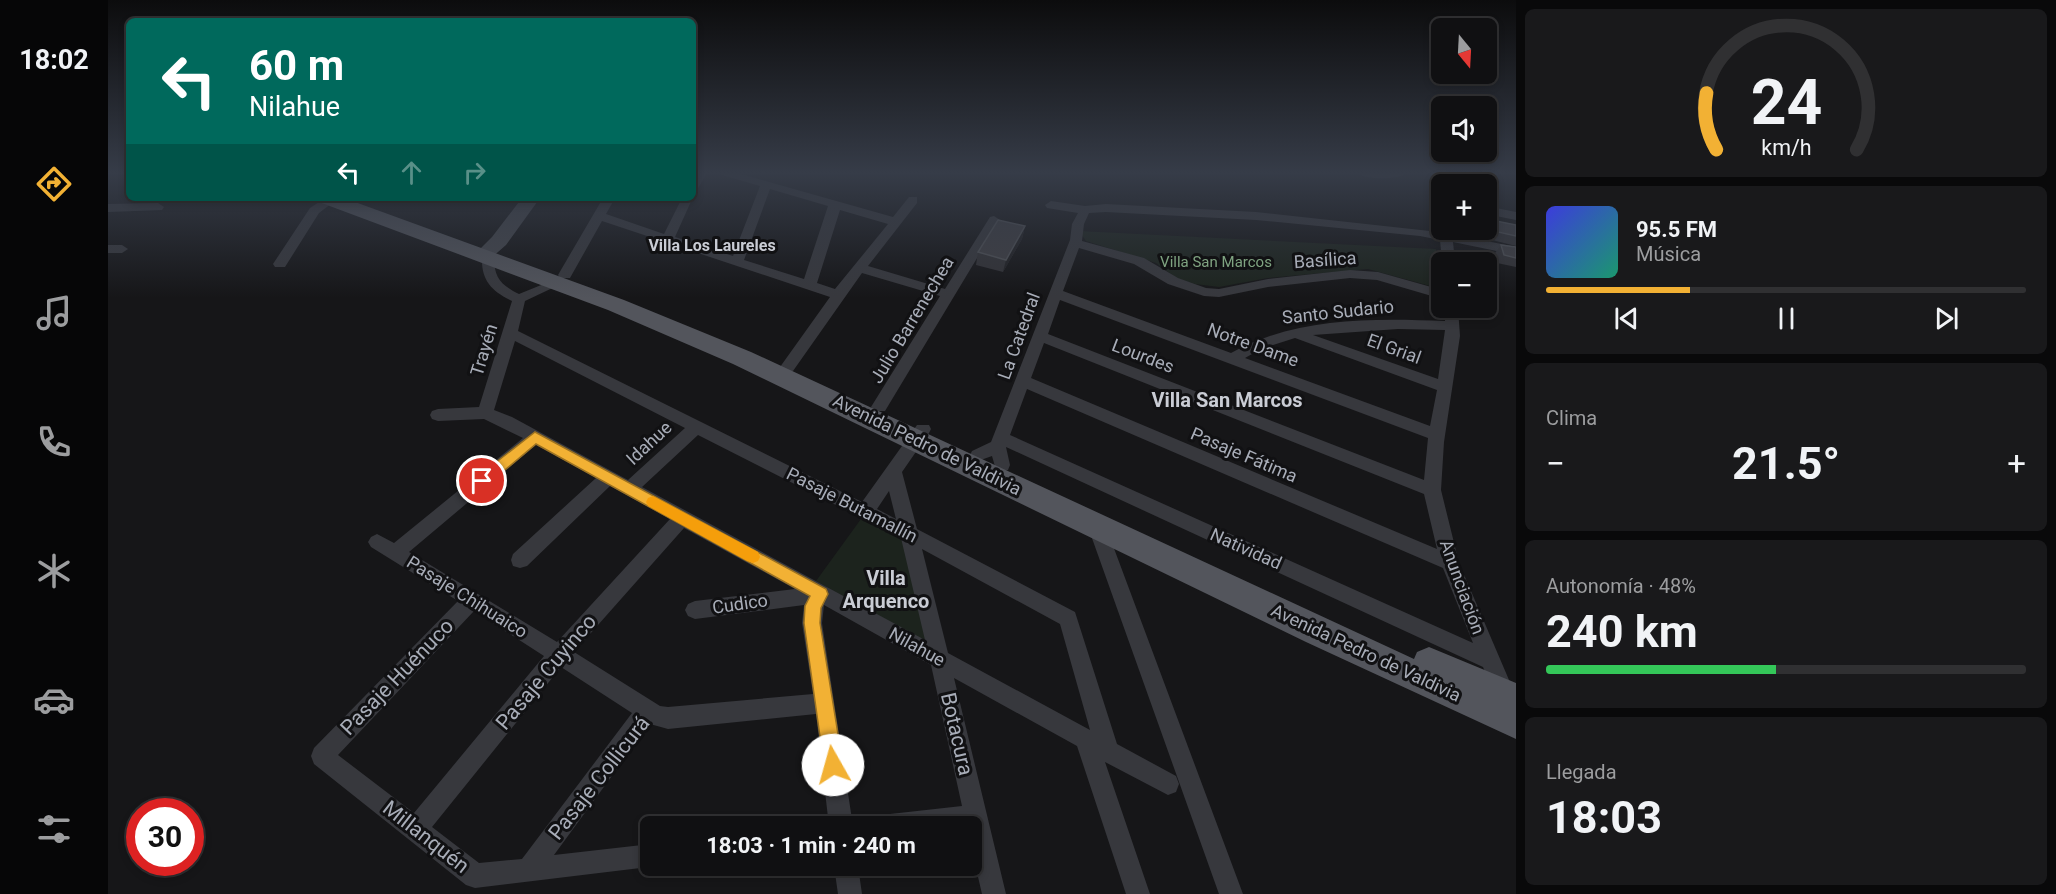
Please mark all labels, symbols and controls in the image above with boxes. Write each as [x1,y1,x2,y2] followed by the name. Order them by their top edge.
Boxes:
[1431,18,1497,84] north arrow
[1431,18,1497,318] map controls
[249,41,344,90] text: 60 m
[150,42,228,120] icon: left
[19,44,89,76] text: 18:02
[1750,66,1822,139] text: 24
[249,91,340,123] text: Nilahue
[1431,96,1497,162] button: sound
[1761,135,1811,160] text: km/h
[332,156,365,189] icon: left
[395,156,428,189] icon: ahead
[458,156,491,189] icon: right
[33,163,75,205] icon: directions
[1431,174,1497,240] button: +
[1636,217,1717,242] text: 95.5 FM
[648,236,776,255] district label: Villa Los Laureles
[1636,242,1701,266] text: Música
[1293,247,1357,272] street label: Basílica
[1431,252,1497,318] button: −
[865,253,958,387] street label: Julio Barrenechea
[1160,253,1272,271] park label: Villa San Marcos
[993,289,1044,382] street label: La Catedral
[33,292,75,334] icon: music
[1281,295,1395,328] street label: Santo Sudario
[1610,302,1643,335] icon: previous
[1770,302,1803,335] icon: pause
[1930,302,1963,335] icon: next
[1205,318,1302,371] street label: Notre Dame
[466,321,501,378] street label: Trayén
[1364,329,1424,368] street label: El Grial
[1109,334,1177,377] street label: Lourdes
[1151,388,1303,412] district label: Villa San Marcos
[830,390,1025,499] street label: Avenida Pedro de Valdivia
[1546,406,1597,430] text: Clima
[622,416,676,469] street label: Idahue
[33,421,75,463] icon: phone
[1188,423,1301,486] street label: Pasaje Fátima
[1732,437,1840,490] text: 21.5°
[1546,444,1565,483] text: −
[2007,444,2026,483] text: +
[456,455,507,506] pin
[783,463,921,547] street label: Pasaje Butamallín
[465,464,498,497] icon: arrive
[1207,523,1285,574] street label: Natividad
[1436,537,1489,637] street label: Anunciación
[33,550,75,592] icon: climate
[403,551,531,642] street label: Pasaje Chihuaico
[843,566,929,613] district label: Villa Arquenco
[1546,574,1696,598] text: Autonomía · 48%
[711,589,769,618] street label: Cudico
[1268,599,1464,706] street label: Avenida Pedro de Valdivia
[1546,605,1698,658] text: 240 km
[491,609,601,735] street label: Pasaje Cuyinco
[336,614,458,740] street label: Pasaje Huénuco
[886,623,949,670] street label: Nilahue
[33,679,75,721] icon: car
[936,690,978,778] street label: Botacura
[543,712,655,844] street label: Pasaje Collicurá
[801,733,865,797] position arrow
[1546,760,1617,784] text: Llegada
[1546,791,1662,844] text: 18:03
[378,796,474,878] street label: Millanquén
[126,798,204,876] speed limit sign: 30
[33,808,75,850] icon: filters
[706,833,916,858] text: 18:03 · 1 min · 240 m

